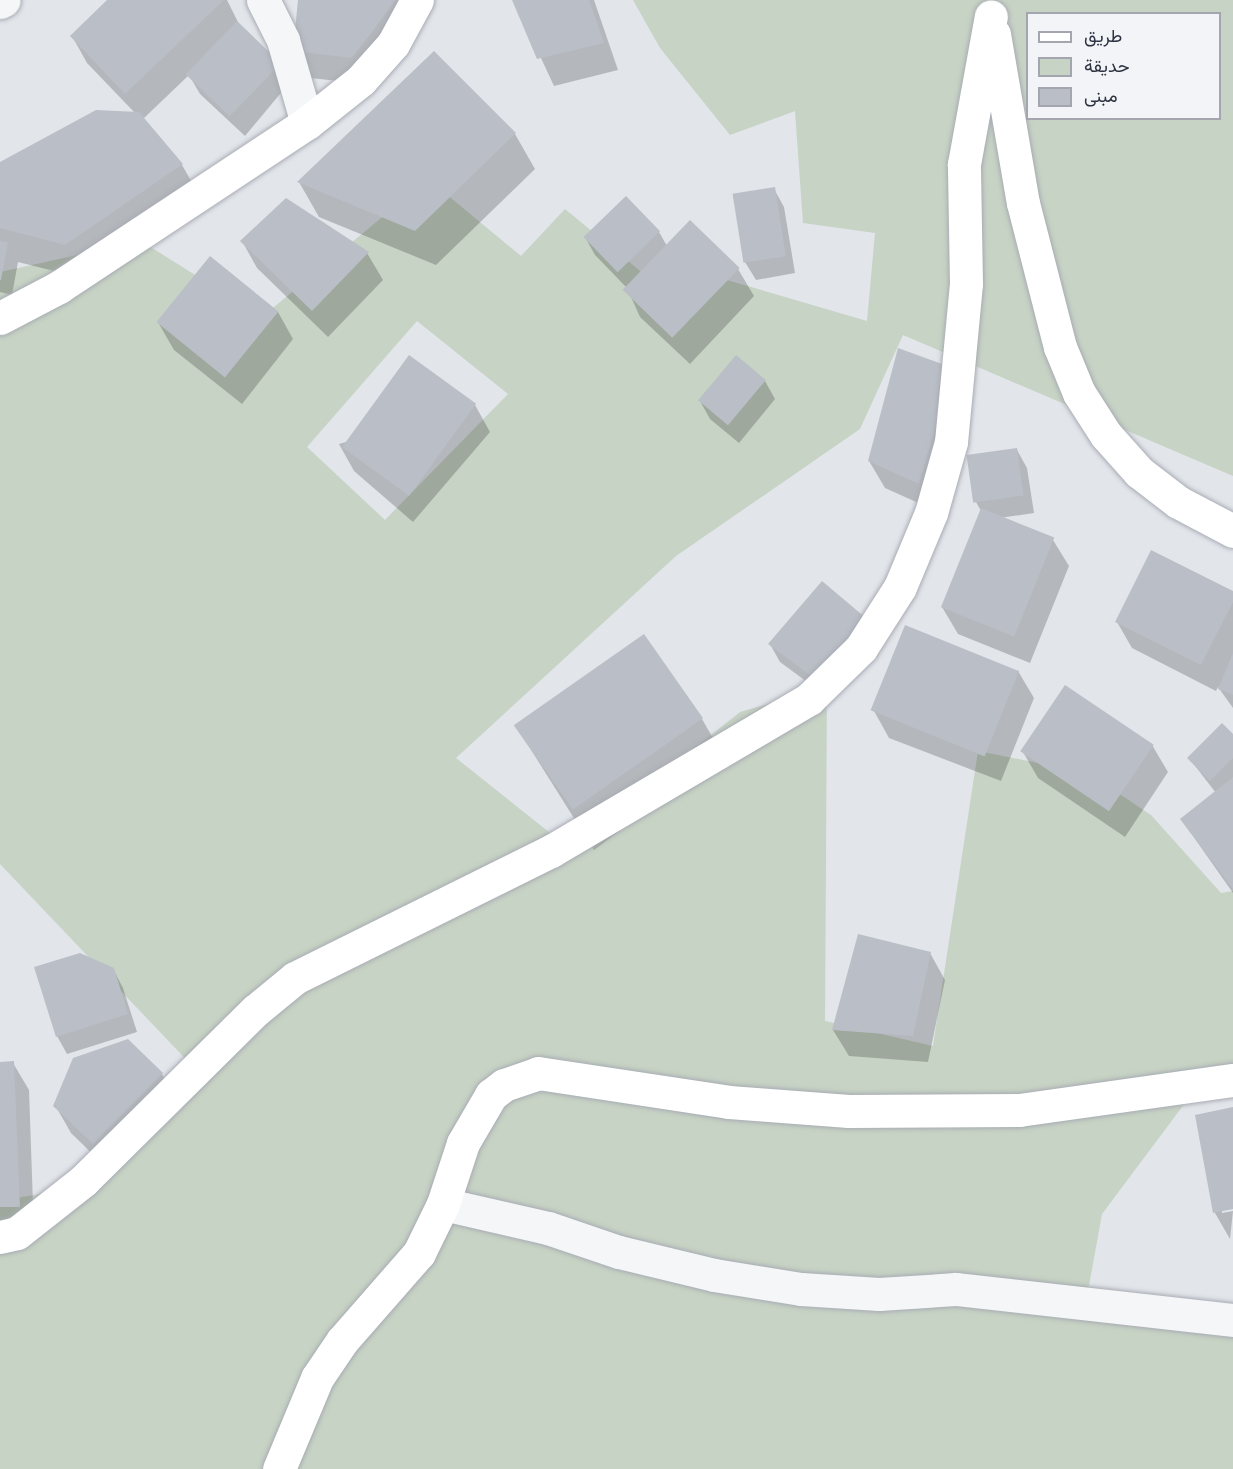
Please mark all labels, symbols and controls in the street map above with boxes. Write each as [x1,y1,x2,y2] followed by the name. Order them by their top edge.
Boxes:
[1026,12,1221,120] legend
[1084,22,1122,49] text: طريق
[1084,52,1130,79] text: حديقة
[1084,82,1118,109] text: مبنى

